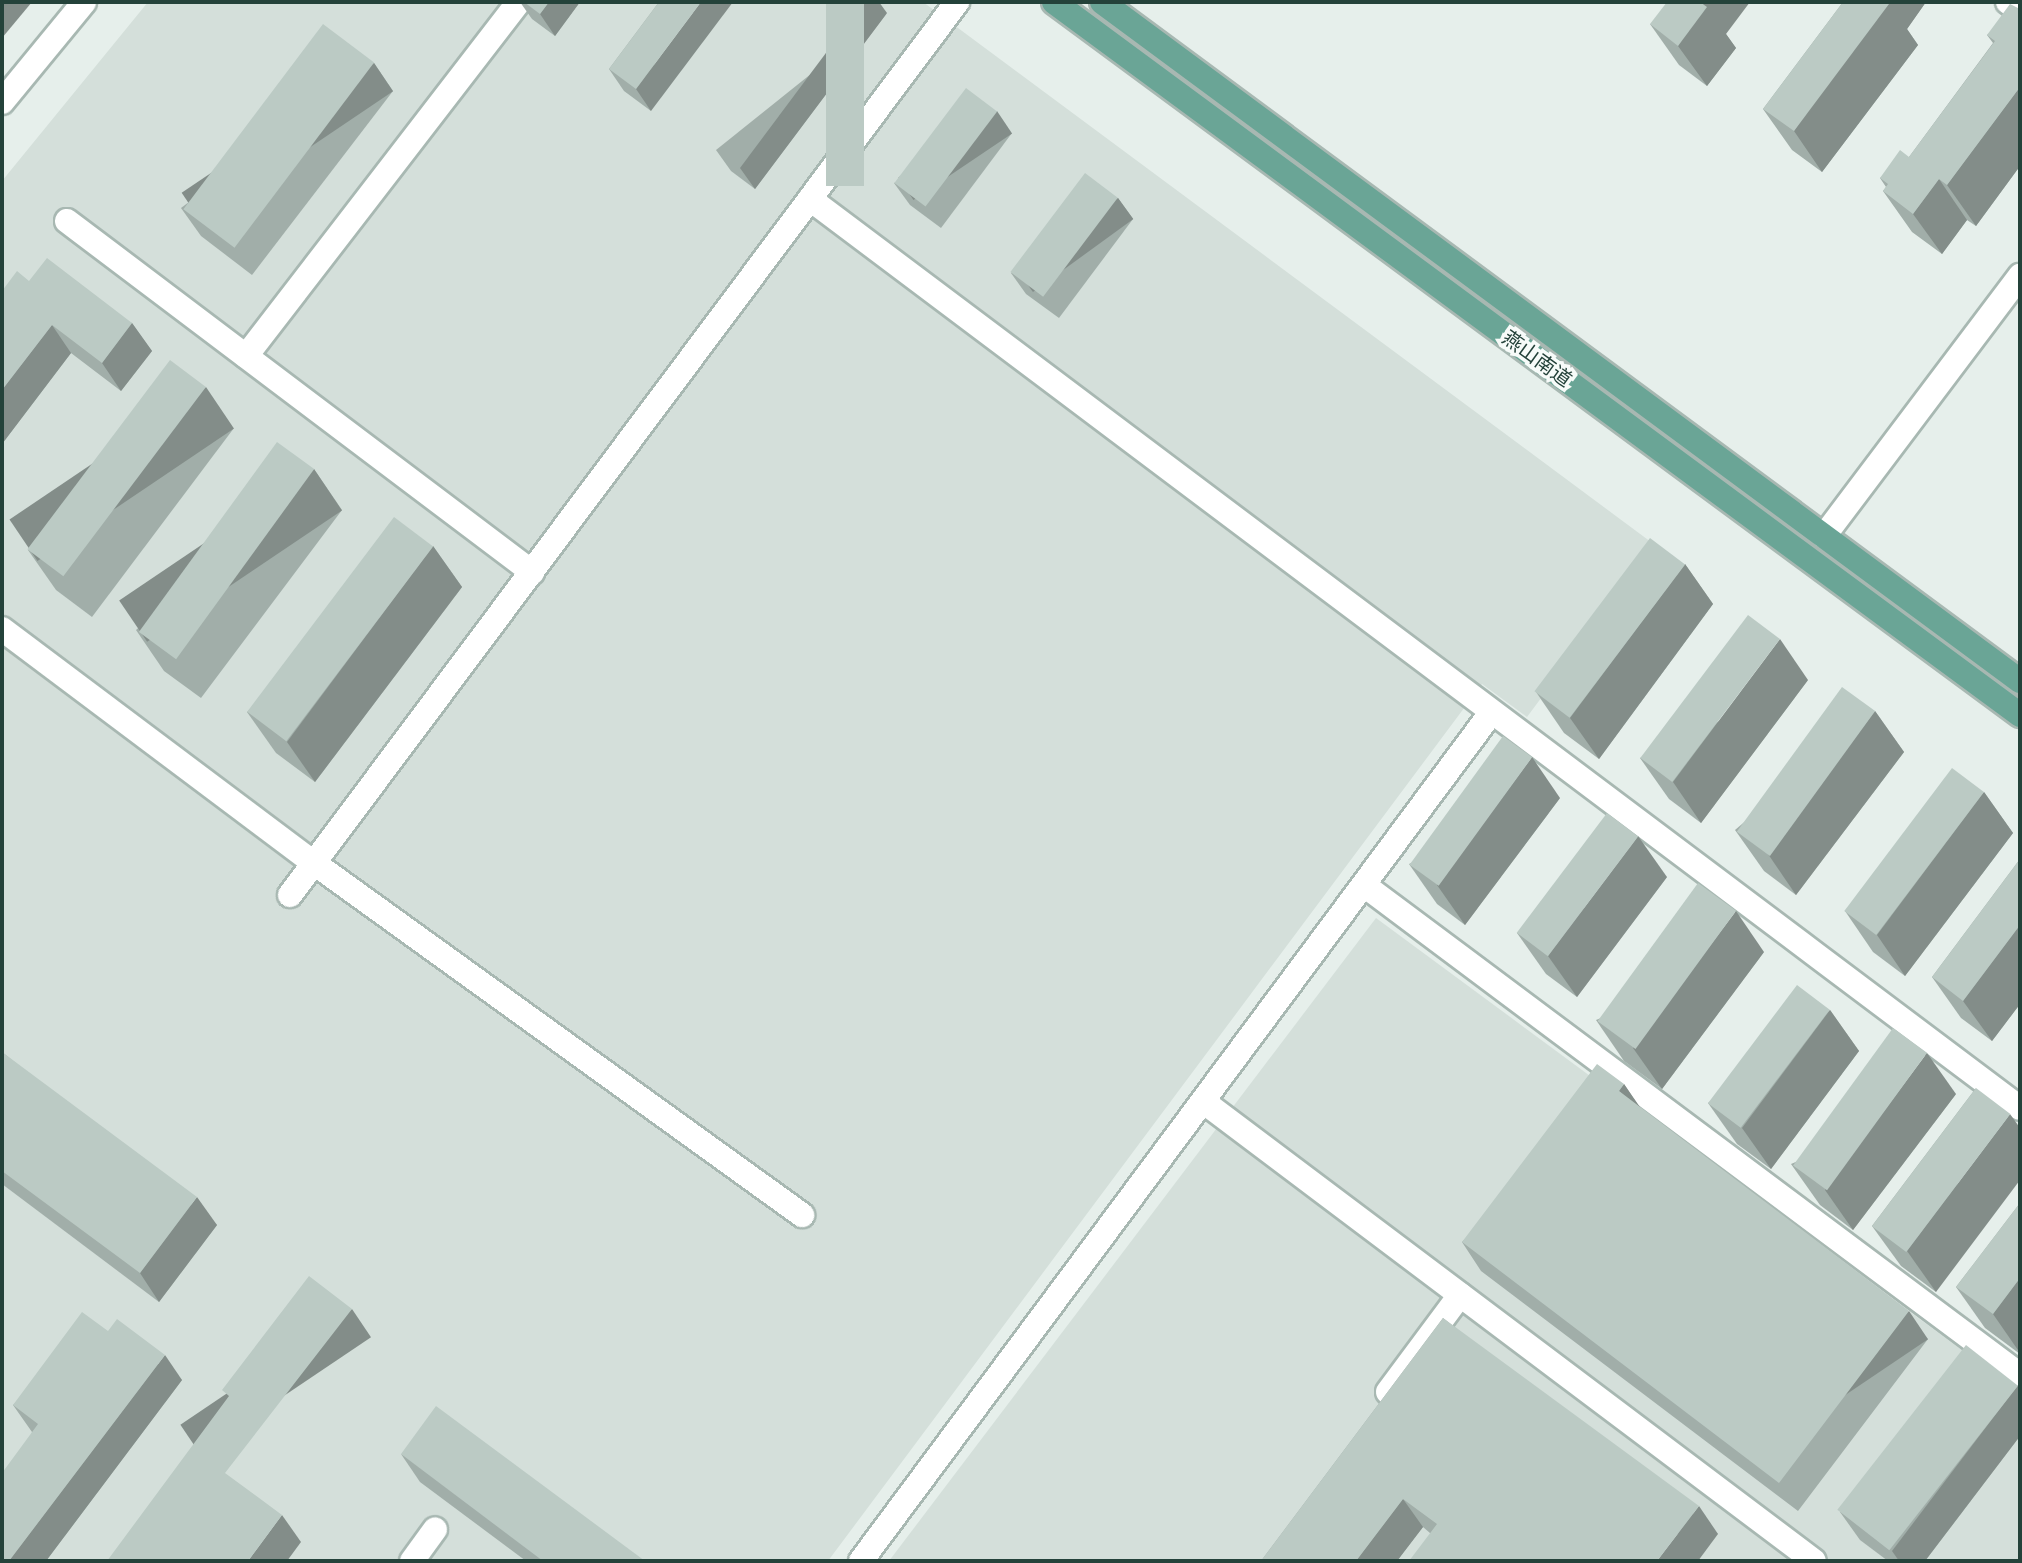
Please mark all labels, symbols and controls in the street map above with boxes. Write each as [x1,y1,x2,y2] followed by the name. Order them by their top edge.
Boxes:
[1498,326,1576,392] street label: 燕山南道

